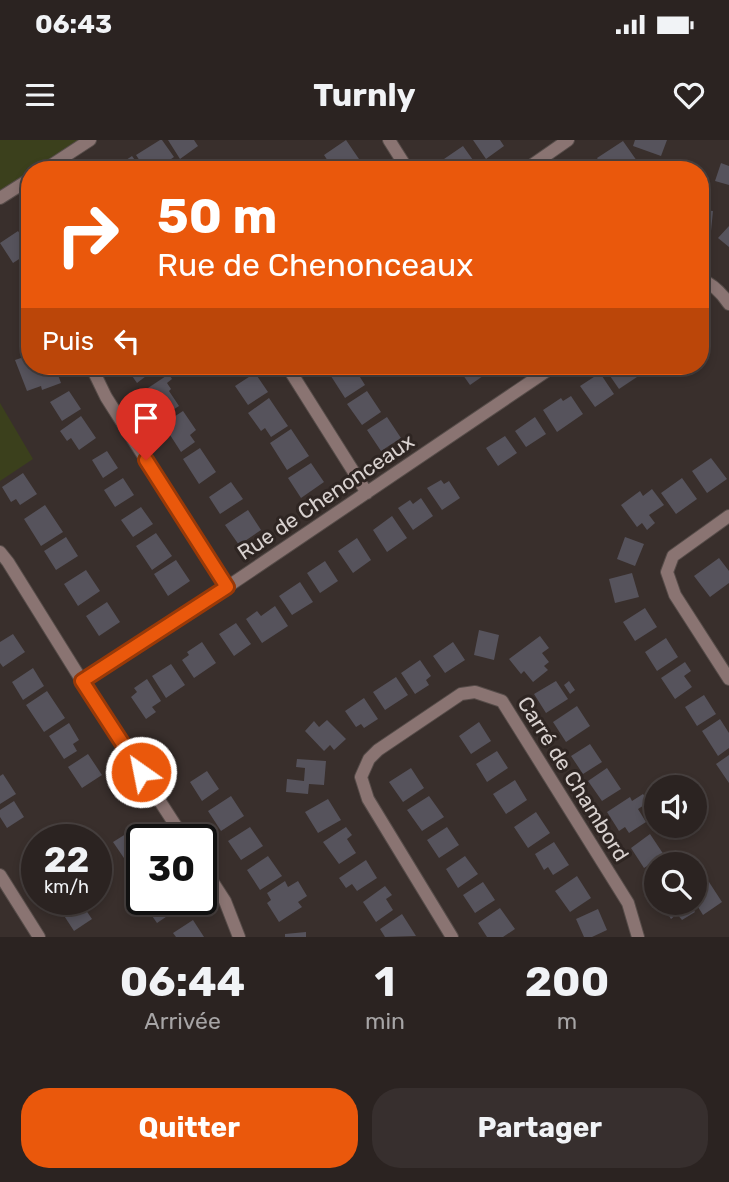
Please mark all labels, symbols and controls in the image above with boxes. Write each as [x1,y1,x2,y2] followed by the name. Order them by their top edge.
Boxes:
[35,9,112,40] text: 06:43
[21,76,59,114] icon: menu
[313,76,416,114] text: Turnly
[670,76,708,114] icon: heart
[157,187,277,245] text: 50 m
[42,189,133,280] icon: right
[157,246,473,284] text: Rue de Chenonceaux
[108,322,146,360] icon: left
[42,326,94,357] text: Puis
[116,388,176,460] pin
[127,399,165,437] icon: arrive
[233,428,419,565] street label: Rue de Chenonceaux
[513,692,634,866] street label: Carré de Chambord
[104,735,178,809] position arrow
[644,775,707,915] map controls
[644,775,707,838] button: sound
[126,824,217,915] speed limit sign: 30
[44,839,89,881] text: 22
[644,852,707,915] button: search
[44,876,89,898] text: km/h
[120,957,245,1007] text: 06:44
[375,957,395,1007] text: 1
[525,957,609,1007] text: 200
[144,1007,221,1035] text: Arrivée
[365,1007,405,1035] text: min
[557,1007,577,1035] text: m
[21,1088,358,1168] button: Quitter
[372,1088,708,1168] button: Partager

